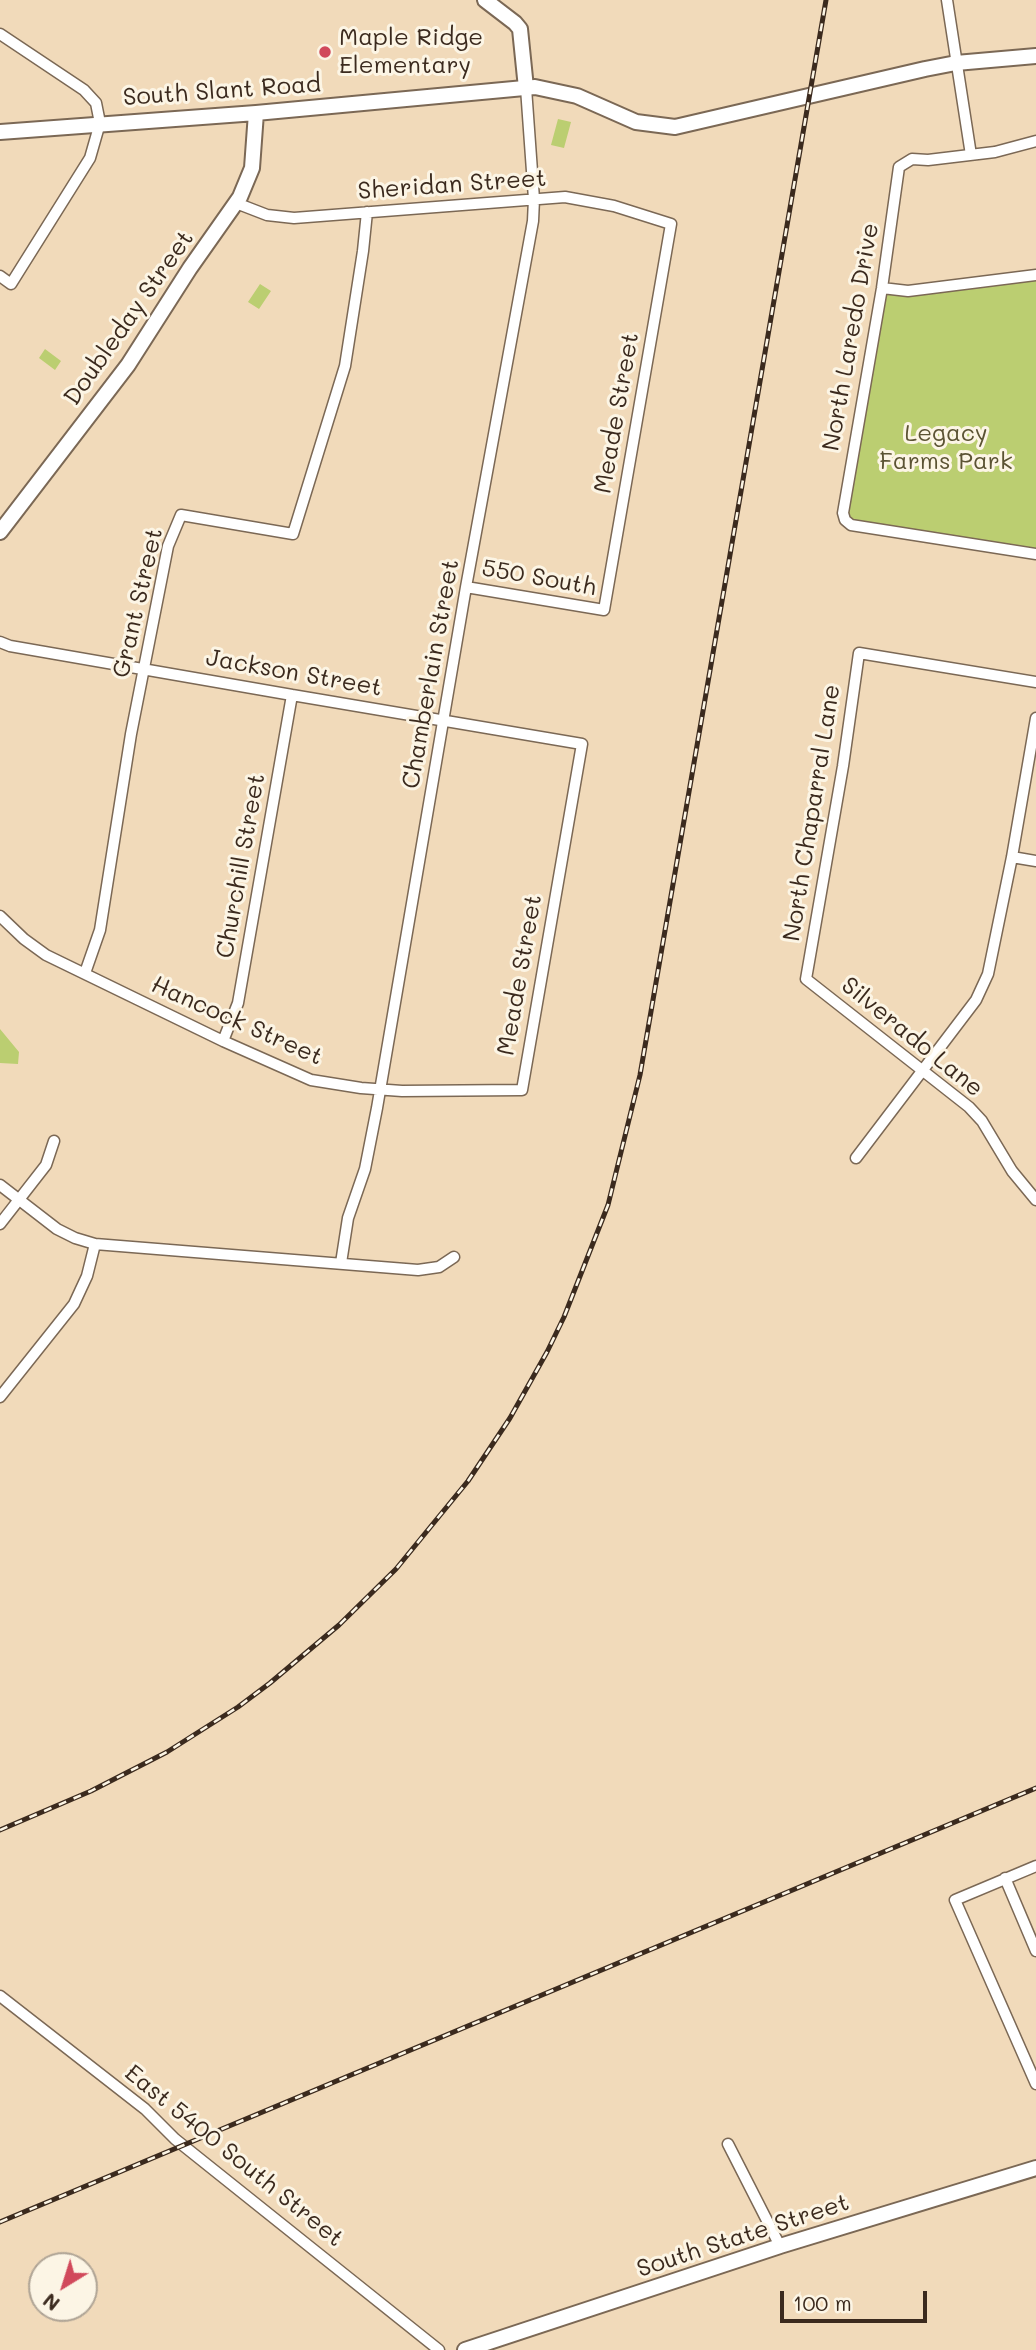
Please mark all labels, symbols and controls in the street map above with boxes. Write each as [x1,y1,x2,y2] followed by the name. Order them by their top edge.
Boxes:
[339,24,483,80] place label: Maple Ridge Elementary
[317,44,333,60] marker: Maple Ridge Elementary
[122,70,322,112] street label: South Slant Road
[357,164,547,206] street label: Sheridan Street
[817,221,885,453] street label: North Laredo Drive
[58,225,200,411] street label: Doubleday Street
[589,330,645,496] street label: Meade Street
[879,420,1013,476] park label: Legacy Farms Park
[107,525,169,681] street label: Grant Street
[480,554,598,602] street label: 550 South
[397,557,465,791] street label: Chamberlain Street
[204,643,384,703] street label: Jackson Street
[777,683,847,943] street label: North Chaparral Lane
[211,771,271,961] street label: Churchill Street
[492,892,548,1058] street label: Meade Street
[147,970,327,1072] street label: Hancock Street
[835,971,989,1103] street label: Silverado Lane
[119,2059,349,2253] street label: East 5400 South Street
[633,2188,853,2284] street label: South State Street
[28,2252,98,2322] north arrow
[784,2276,931,2320] scale bar
[38,2288,64,2317] text: N
[793,2289,852,2316] text: 100 m

